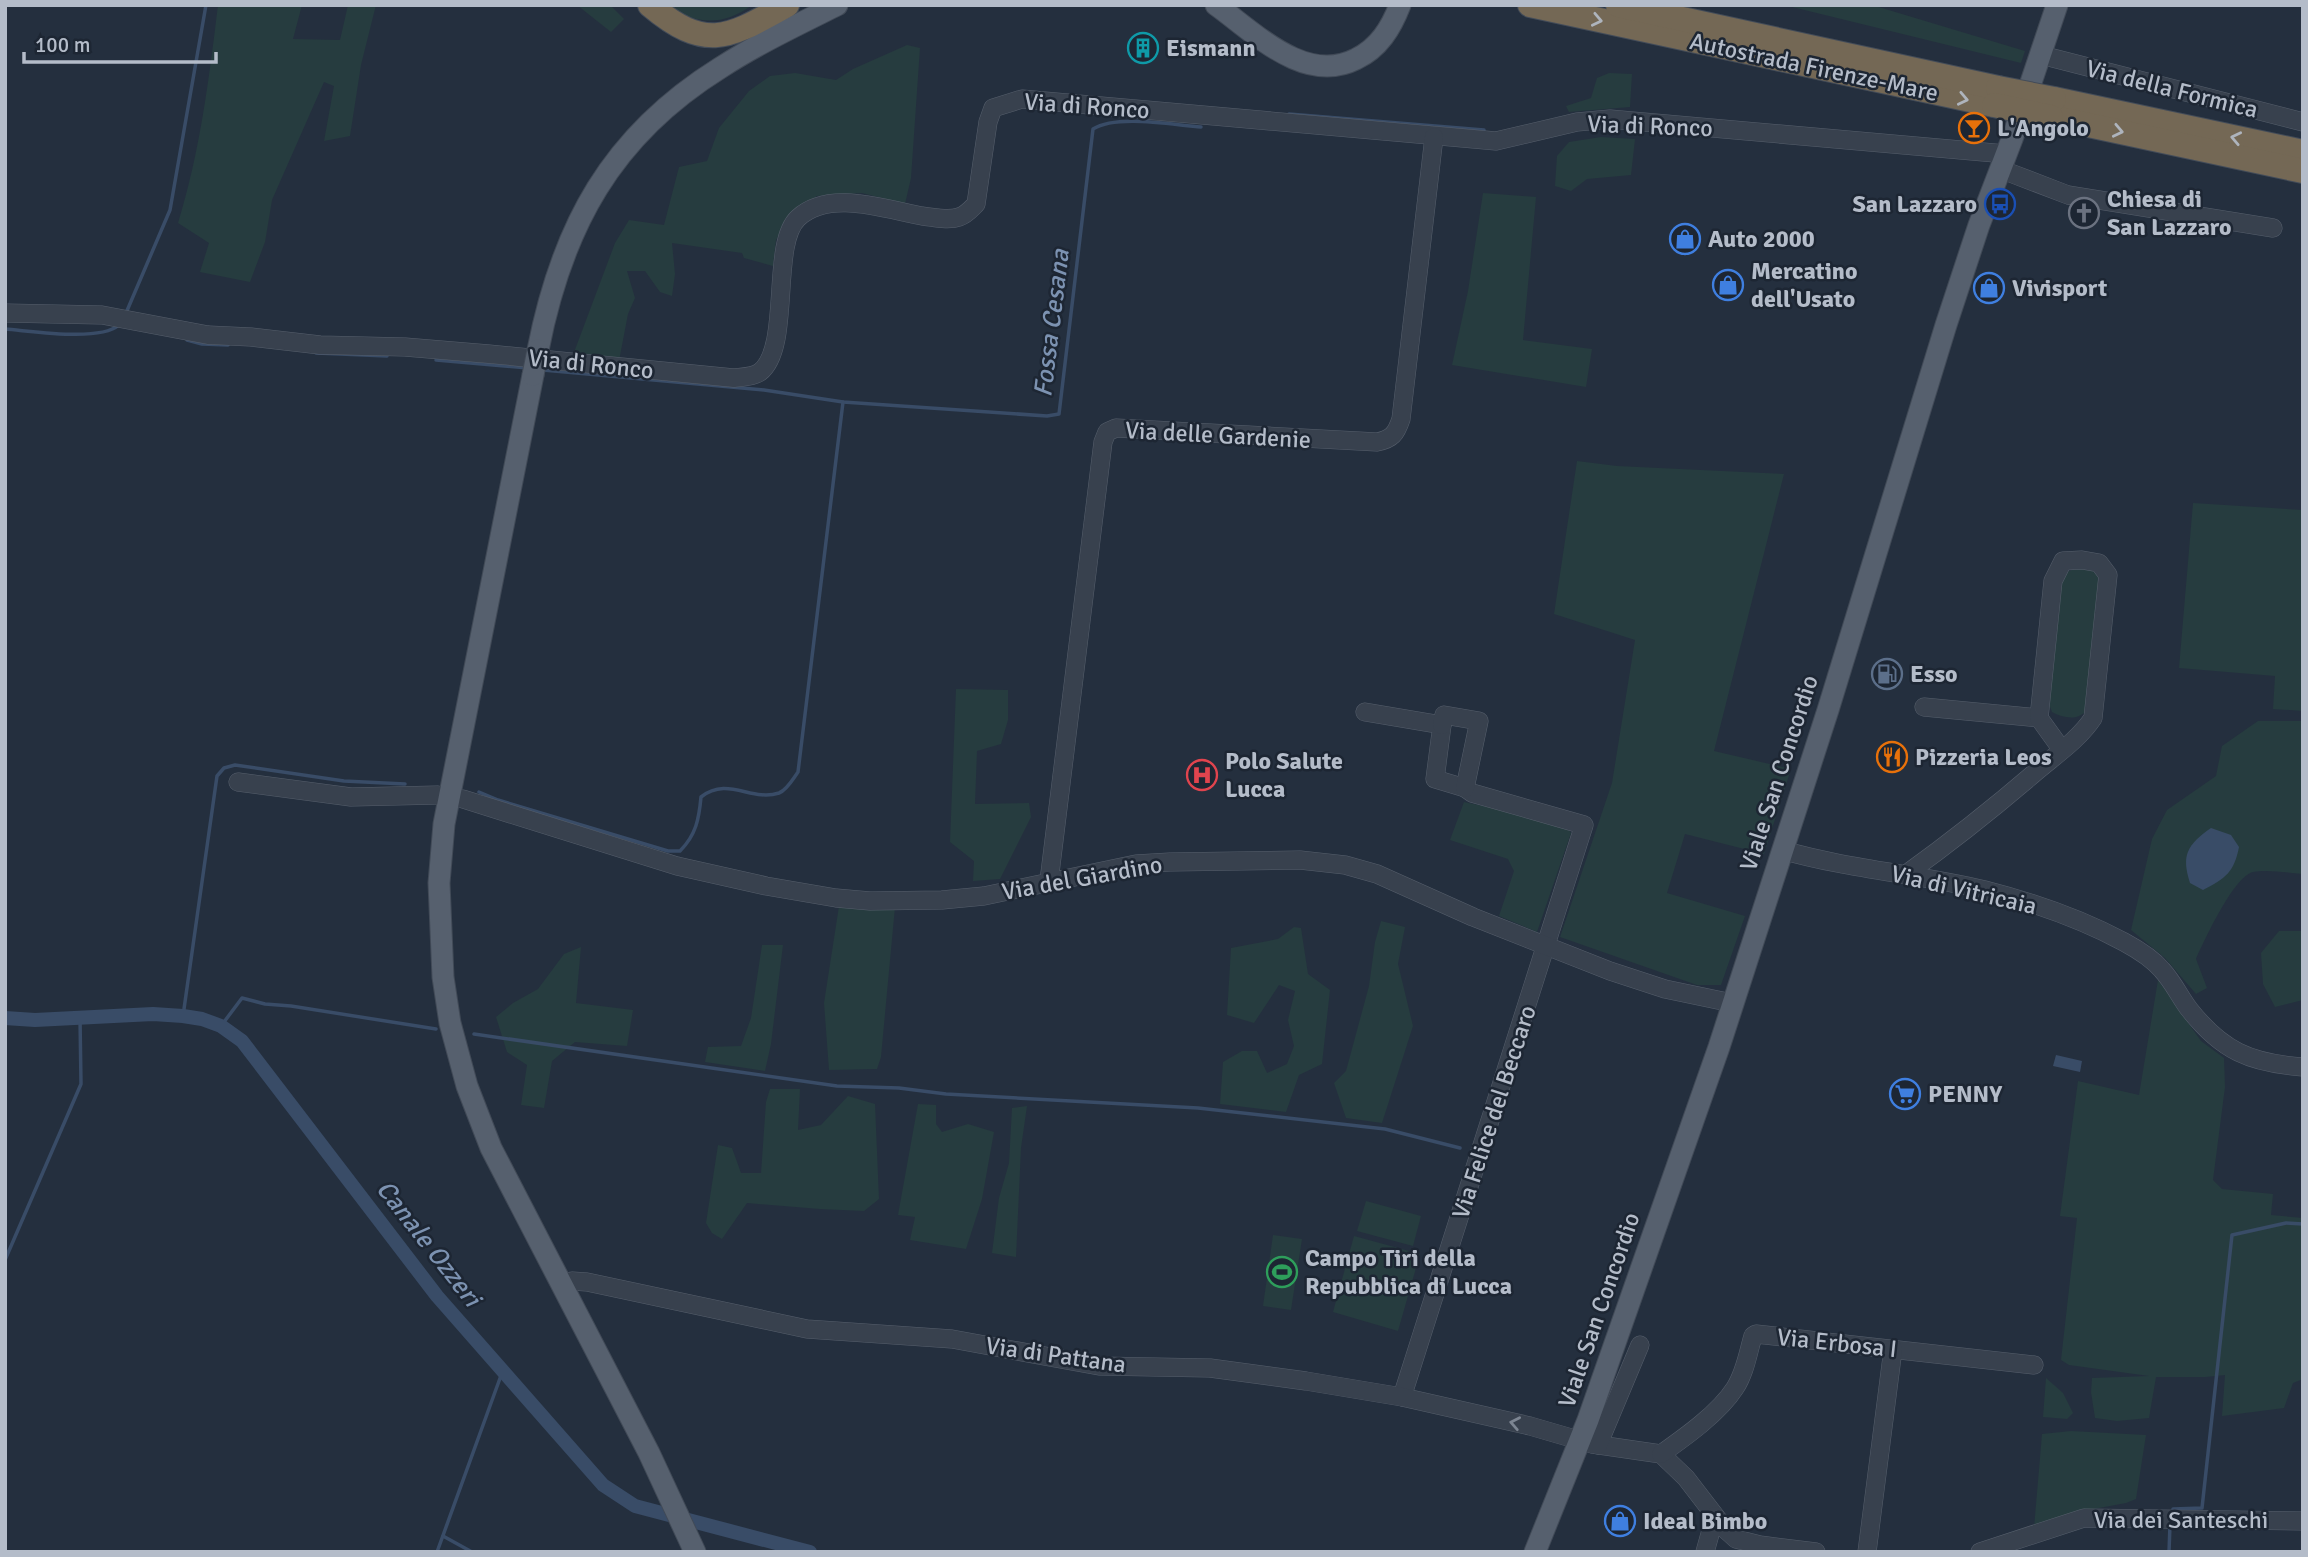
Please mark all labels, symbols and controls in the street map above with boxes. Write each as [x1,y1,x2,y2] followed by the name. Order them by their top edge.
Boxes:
[1591,12,1603,27] one-way arrow
[24,21,217,65] scale bar
[1687,26,1941,108] street label: Autostrada Firenze-Mare
[1126,31,1160,65] building icon: Eismann
[35,32,90,58] text: 100 m
[1166,33,1256,63] place label: Eismann
[2083,53,2261,125] street label: Via della Formica
[1023,87,1151,125] street label: Via di Ronco
[1957,90,1969,105] one-way arrow
[1587,109,1713,143] street label: Via di Ronco
[1957,111,1991,145] bar icon: L'Angolo
[1997,113,2089,143] place label: L'Angolo
[2112,123,2124,138] one-way arrow
[2230,132,2242,147] one-way arrow
[2107,184,2232,242] place label: Chiesa di San Lazzaro
[1983,187,2017,221] bus stop icon: San Lazzaro
[1852,189,1977,219] place label: San Lazzaro
[2067,196,2101,230] church icon: Chiesa di San Lazzaro
[1668,222,1702,256] shop icon: Auto 2000
[1708,224,1815,254] place label: Auto 2000
[1027,247,1077,399] water label: Fossa Cesana
[1751,256,1857,314] place label: Mercatino dell'Usato
[1711,268,1745,302] shop icon: Mercatino dell'Usato
[1972,271,2006,305] shop icon: Vivisport
[2012,273,2107,303] place label: Vivisport
[527,343,655,385] street label: Via di Ronco
[1124,415,1312,455] street label: Via delle Gardenie
[1870,657,1904,691] fuel station icon: Esso
[1910,659,1958,689] place label: Esso
[1733,671,1825,875] street label: Viale San Concordio
[1875,740,1909,774] restaurant icon: Pizzeria Leos
[1915,742,2052,772] place label: Pizzeria Leos
[1225,746,1343,804] place label: Polo Salute Lucca
[1185,758,1219,792] hospital icon: Polo Salute Lucca
[1000,849,1164,907] street label: Via del Giardino
[1888,859,2040,921] street label: Via di Vitricaia
[1445,1002,1543,1222] street label: Via Felice del Beccaro
[1888,1077,1922,1111] supermarket icon: PENNY
[1928,1079,2003,1109] place label: PENNY
[369,1174,489,1316] water label: Canale Ozzeri
[1552,1209,1646,1411] street label: Viale San Concordio
[1305,1243,1512,1301] place label: Campo Tiri della Repubblica di Lucca
[1265,1255,1299,1289] sports icon: Campo Tiri della Repubblica di Lucca
[1776,1322,1898,1364] street label: Via Erbosa I
[984,1330,1128,1380] street label: Via di Pattana
[1509,1416,1521,1431] one-way arrow
[1603,1504,1637,1538] shop icon: Ideal Bimbo
[2094,1505,2268,1535] street label: Via dei Santeschi
[1643,1506,1767,1536] place label: Ideal Bimbo

